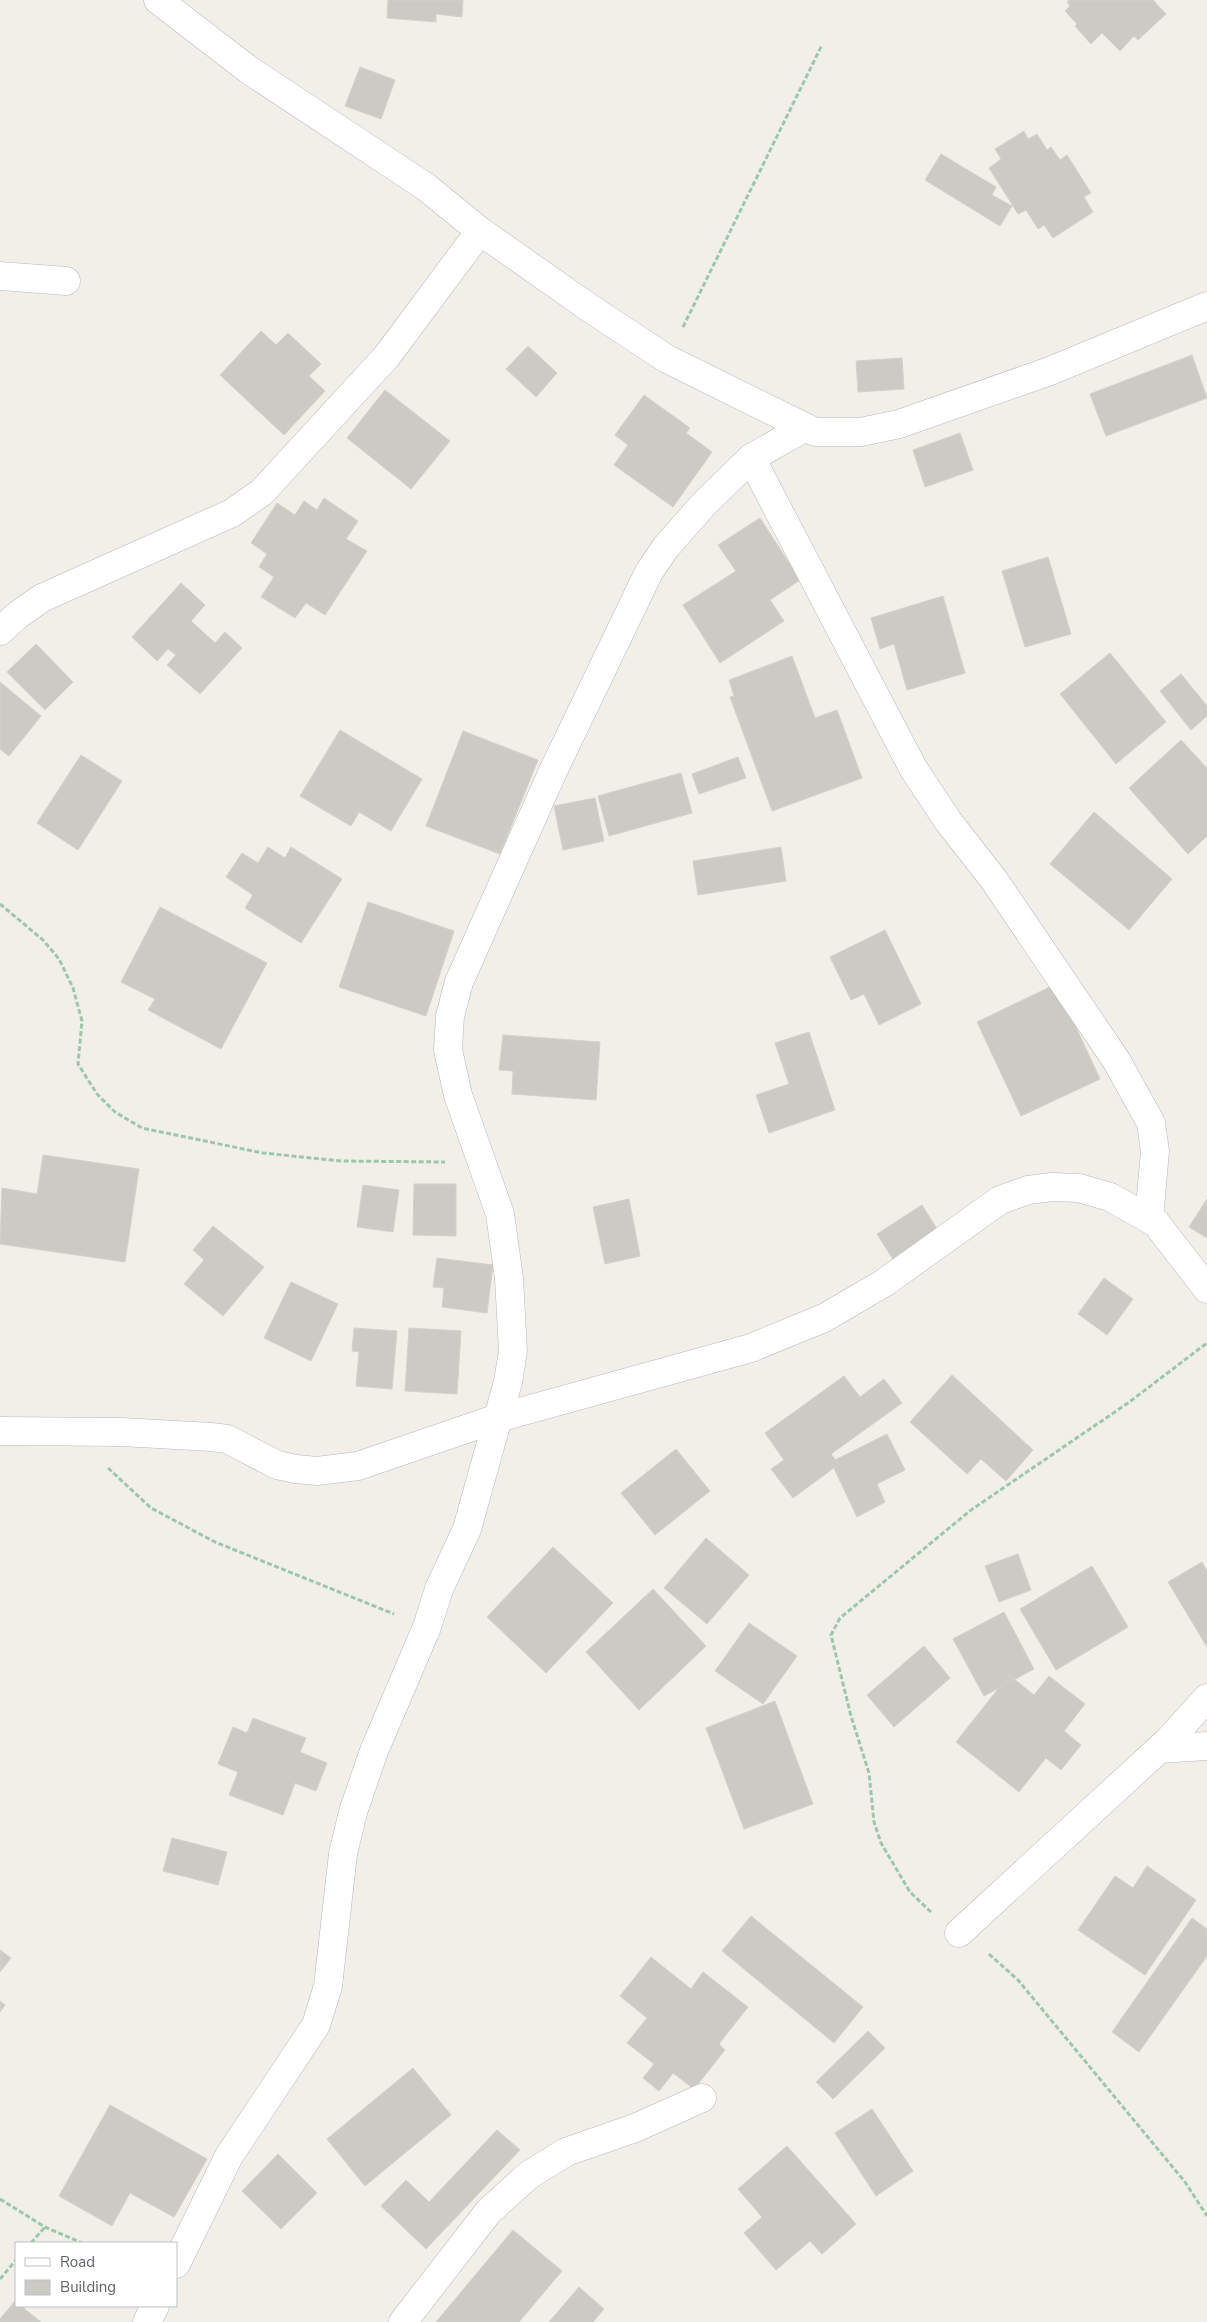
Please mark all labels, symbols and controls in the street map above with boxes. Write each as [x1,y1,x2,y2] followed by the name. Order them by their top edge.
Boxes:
[15,2242,178,2307] legend
[60,2252,95,2272] text: Road
[60,2277,116,2297] text: Building

